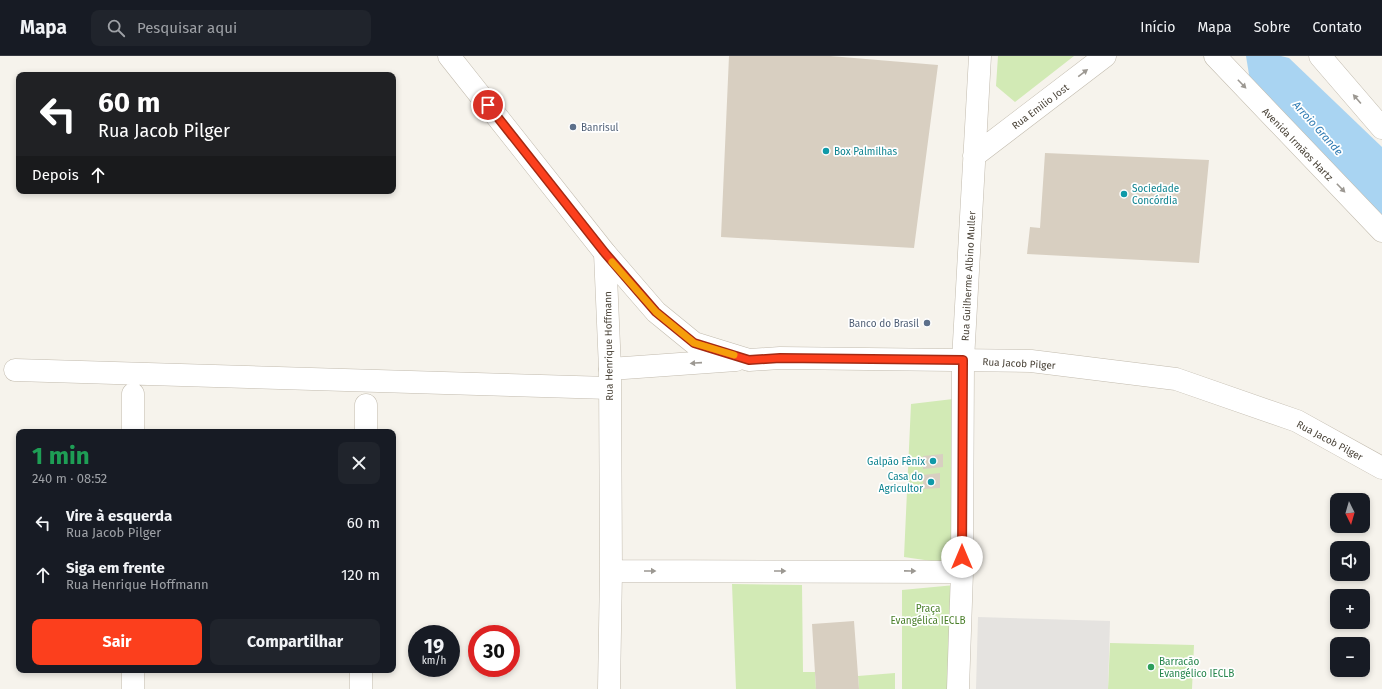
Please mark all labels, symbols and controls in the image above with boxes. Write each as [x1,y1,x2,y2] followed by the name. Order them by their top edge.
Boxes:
[91,10,371,46] search box
[20,16,67,39] text: Mapa
[105,17,127,39] icon: search
[137,19,237,37] text: Pesquisar aqui
[1140,19,1175,36] text: Início
[1197,19,1232,36] text: Mapa
[1254,19,1290,36] text: Sobre
[1312,19,1362,36] text: Contato
[1078,69,1089,77] one-way arrow
[1237,79,1246,89] one-way arrow
[1010,81,1072,132] street label: Rua Emilio Jost
[98,86,160,119] text: 60 m
[32,88,84,140] icon: left
[471,88,505,122] pin
[1352,93,1361,104] one-way arrow
[477,94,499,116] icon: arrive
[1289,98,1346,158] water label: Arroio Grande
[1259,106,1336,184] street label: Avenida Irmãos Hartz
[98,120,230,142] text: Rua Jacob Pilger
[568,122,578,132] marker: Banrisul
[581,122,619,134] place label: Banrisul
[821,146,831,156] marker: Box Palmilhas
[834,146,897,158] place label: Box Palmilhas
[87,164,109,186] icon: ahead
[32,166,79,184] text: Depois
[1132,183,1179,207] place label: Sociedade Concórdia
[1336,183,1346,193] one-way arrow
[1119,189,1129,199] marker: Sociedade Concórdia
[960,211,978,341] street label: Rua Guilherme Albino Muller
[602,291,616,401] street label: Rua Henrique Hoffmann
[849,318,919,330] place label: Banco do Brasil
[922,318,932,328] marker: Banco do Brasil
[982,356,1056,372] street label: Rua Jacob Pilger
[690,360,702,367] one-way arrow
[1294,418,1365,463] street label: Rua Jacob Pilger
[32,442,90,470] text: 1 min
[338,442,380,484] button: close
[867,456,925,468] place label: Galpão Fênix
[928,456,938,466] marker: Galpão Fênix
[32,471,107,486] text: 240 m · 08:52
[879,471,923,495] place label: Casa do Agricultor
[926,477,936,487] marker: Casa do Agricultor
[1330,493,1370,533] north arrow
[1330,493,1370,677] map controls
[66,507,172,525] text: Vire à esquerda
[32,512,54,534] icon: left
[347,514,380,532] text: 60 m
[66,525,161,540] text: Rua Jacob Pilger
[941,536,983,578] position arrow
[1330,541,1370,581] button: sound
[66,559,165,577] text: Siga em frente
[32,564,54,586] icon: ahead
[341,566,380,584] text: 120 m
[644,568,657,574] one-way arrow
[774,568,787,574] one-way arrow
[904,568,917,574] one-way arrow
[66,577,209,592] text: Rua Henrique Hoffmann
[1330,589,1370,629] button: +
[890,603,966,627] park label: Praça Evangélica IECLB
[32,619,202,665] button: Sair
[210,619,380,665] button: Compartilhar
[468,625,520,677] speed limit sign: 30
[424,634,444,658] text: 19
[1330,637,1370,677] button: −
[422,655,446,667] text: km/h
[1159,656,1234,680] place label: Barracão Evangélico IECLB
[1146,662,1156,672] marker: Barracão Evangélico IECLB

